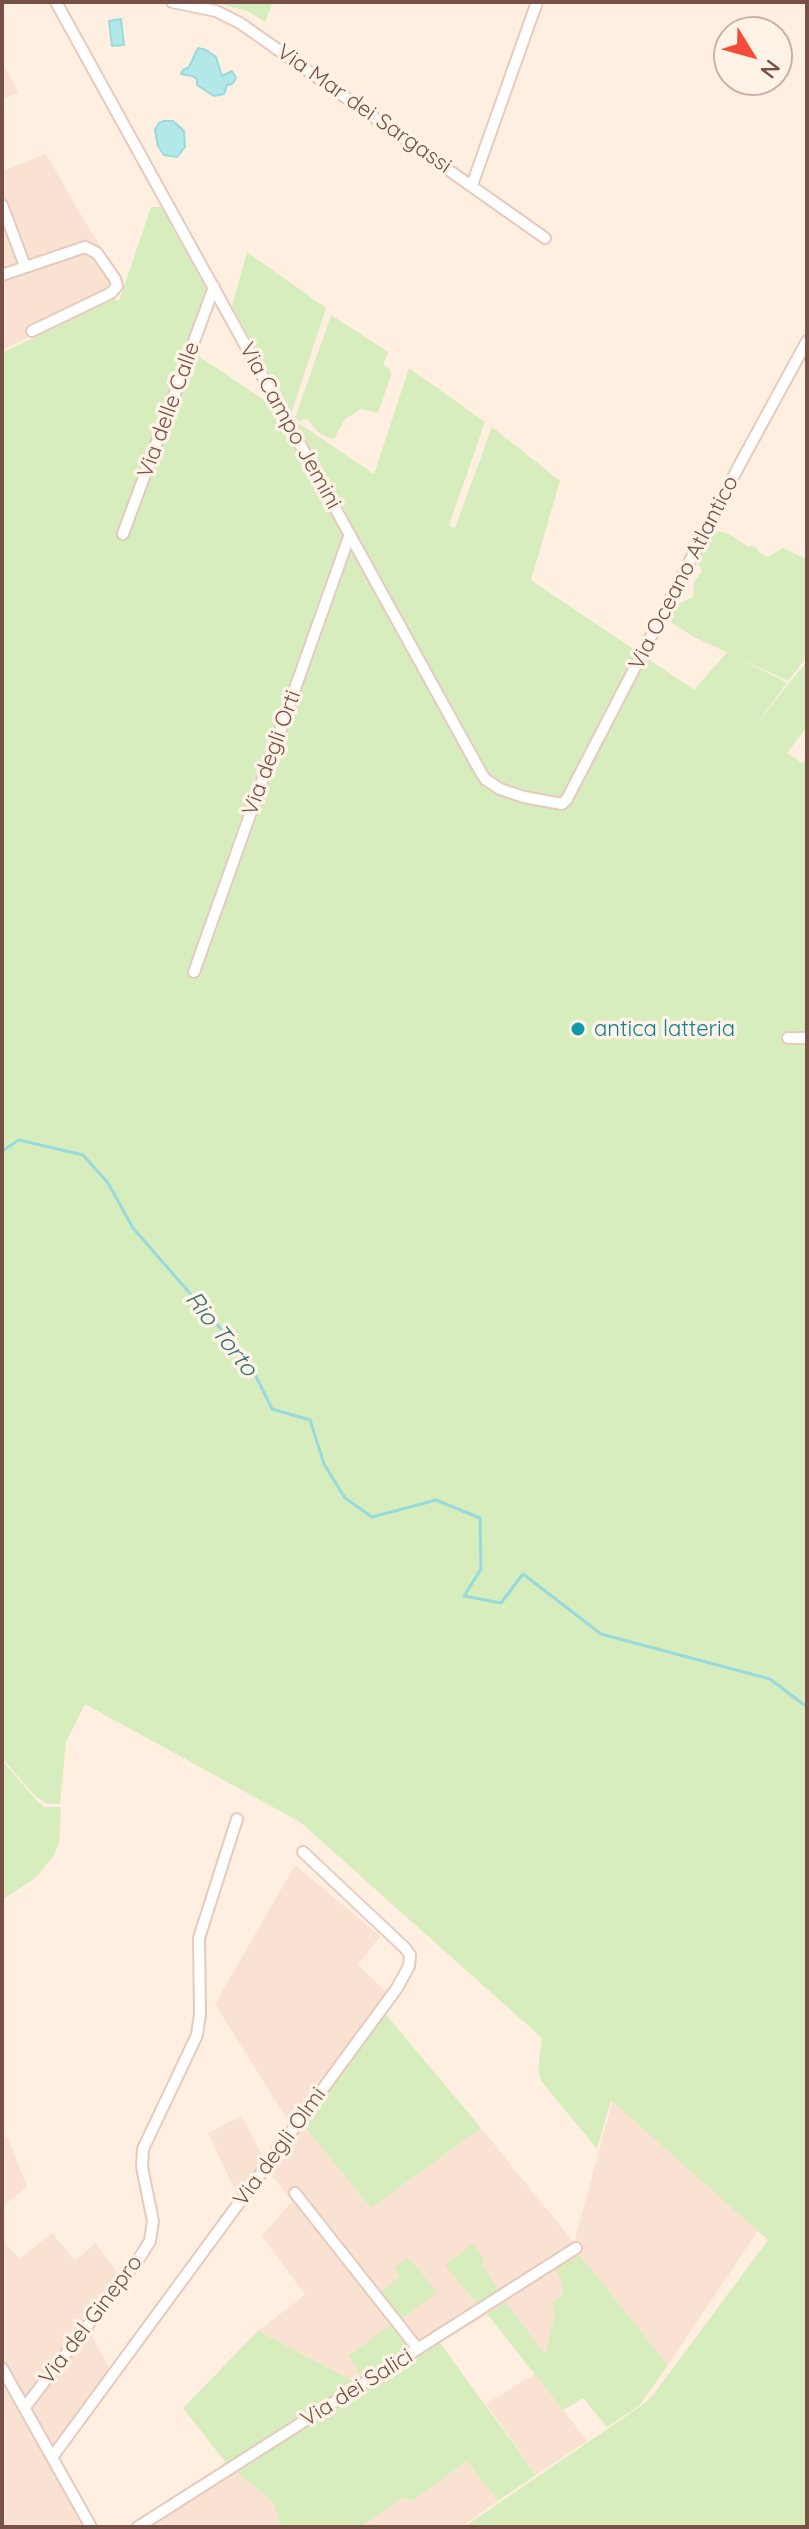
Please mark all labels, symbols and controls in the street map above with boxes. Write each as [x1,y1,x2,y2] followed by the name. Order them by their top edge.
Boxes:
[713,16,793,96] north arrow
[272,39,456,179] street label: Via Mar dei Sargassi
[755,54,787,84] text: N
[132,338,206,482] street label: Via delle Calle
[233,338,347,514] street label: Via Campo Jemini
[624,471,744,675] street label: Via Oceano Atlantico
[237,687,307,819] street label: Via degli Orti
[594,1016,735,1042] place label: antica latteria
[569,1020,587,1038] marker: antica latteria
[179,1286,263,1382] water label: Rio Torto
[228,2082,332,2212] street label: Via degli Olmi
[34,2250,148,2390] street label: Via del Ginepro
[296,2343,418,2433] street label: Via dei Salici

